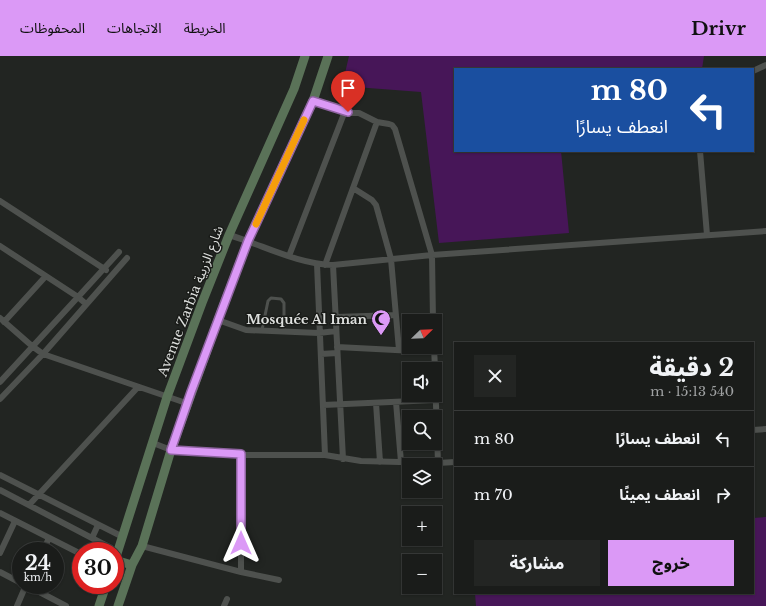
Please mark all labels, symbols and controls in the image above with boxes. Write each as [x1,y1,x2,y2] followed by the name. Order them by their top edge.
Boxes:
[691,17,746,40] text: Drivr
[20,19,85,37] text: المحفوظات
[107,19,162,37] text: الاتجاهات
[184,19,226,37] text: الخريطة
[331,71,365,112] pin
[591,73,668,108] text: 80 m
[337,77,359,99] icon: arrive
[682,84,734,136] icon: left
[575,116,668,138] text: انعطف يسارًا
[153,223,229,381] street label: Avenue Zarbia شارع الزربية
[370,308,392,336] mosque icon: Mosquée Al Iman
[246,311,368,328] place label: Mosquée Al Iman
[402,314,442,354] north arrow
[402,314,442,594] map controls
[649,353,734,382] text: 2 دقيقة
[474,355,516,397] button: close
[402,362,442,402] button: sound
[650,383,734,400] text: 540 m · 15:13
[402,410,442,450] button: search
[712,428,734,450] icon: left
[474,429,514,448] text: 80 m
[615,429,700,448] text: انعطف يسارًا
[402,458,442,498] button: layers
[712,484,734,506] icon: right
[474,485,513,504] text: 70 m
[619,485,700,504] text: انعطف يمينًا
[402,506,442,546] button: +
[220,522,262,564] position arrow
[474,540,600,586] button: مشاركة
[608,540,734,586] button: خروج
[72,542,124,594] speed limit sign: 30
[25,551,51,575] text: 24
[402,554,442,594] button: −
[24,571,52,584] text: km/h

